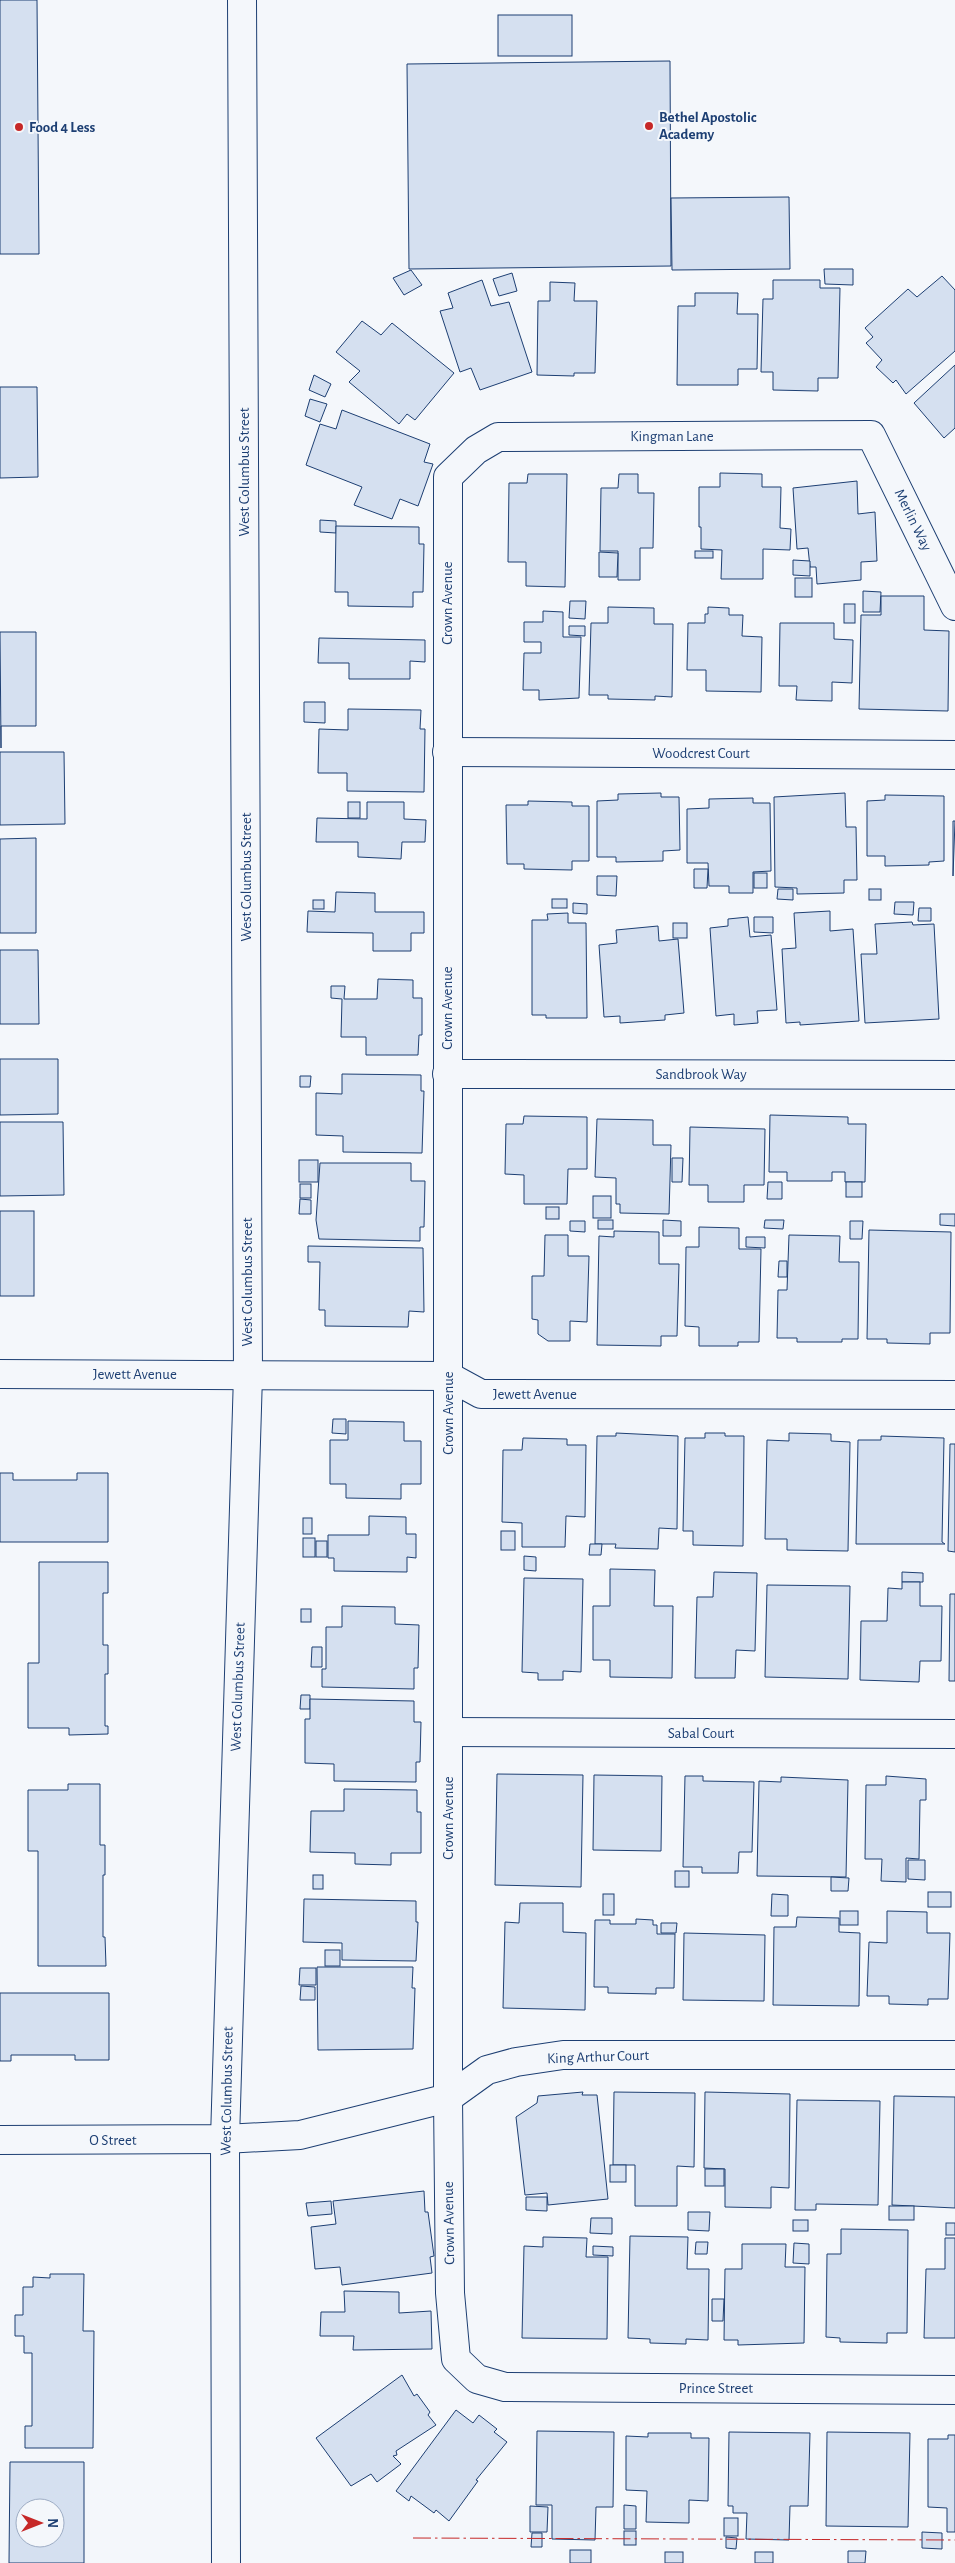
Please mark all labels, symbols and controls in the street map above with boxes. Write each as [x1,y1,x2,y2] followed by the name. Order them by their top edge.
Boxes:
[659,110,757,142] place label: Bethel Apostolic Academy
[29,120,95,135] place label: Food 4 Less
[643,120,655,132] marker: Bethel Apostolic Academy
[13,121,25,133] marker: Food 4 Less
[237,407,252,537] street label: West Columbus Street
[630,429,714,444] street label: Kingman Lane
[892,487,935,554] street label: Merlin Way
[440,561,455,645] street label: Crown Avenue
[652,746,750,761] street label: Woodcrest Court
[239,812,254,942] street label: West Columbus Street
[440,966,455,1050] street label: Crown Avenue
[655,1067,747,1082] street label: Sandbrook Way
[240,1217,255,1347] street label: West Columbus Street
[93,1367,177,1382] street label: Jewett Avenue
[441,1371,456,1455] street label: Crown Avenue
[493,1387,577,1402] street label: Jewett Avenue
[228,1622,248,1752] street label: West Columbus Street
[668,1726,734,1741] street label: Sabal Court
[441,1776,456,1860] street label: Crown Avenue
[218,2026,236,2156] street label: West Columbus Street
[547,2048,650,2066] street label: King Arthur Court
[89,2133,137,2148] street label: O Street
[441,2181,457,2265] street label: Crown Avenue
[679,2381,753,2396] street label: Prince Street
[15,2498,65,2548] north arrow
[45,2518,59,2528] text: N

